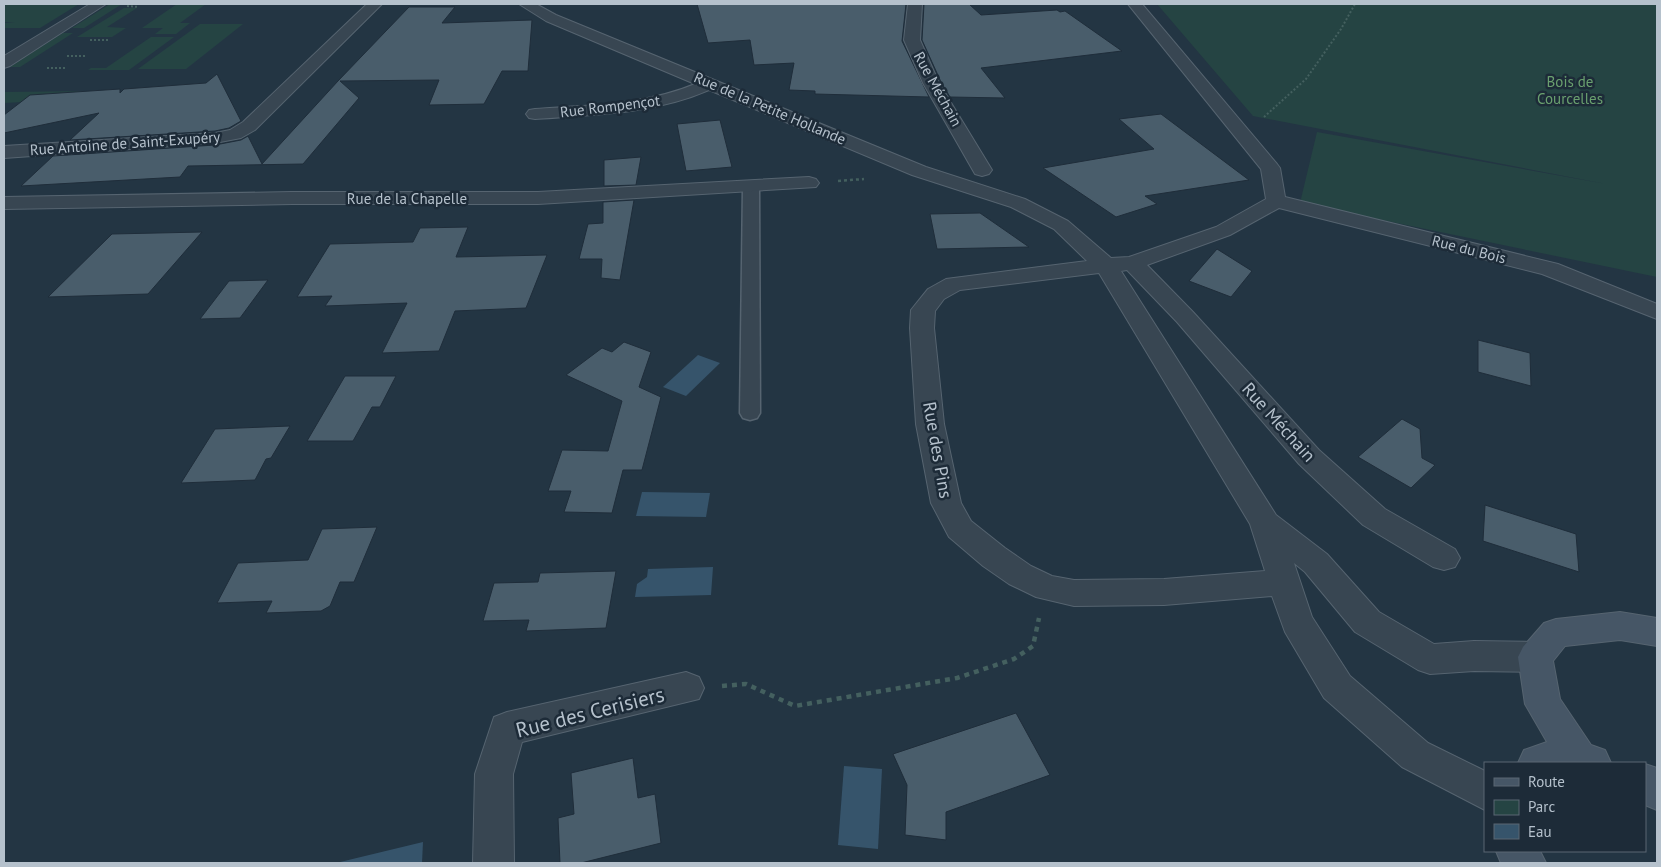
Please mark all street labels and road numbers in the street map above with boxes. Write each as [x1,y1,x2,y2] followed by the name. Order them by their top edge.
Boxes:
[910,48,966,130] street label: Rue Méchain
[691,67,849,149] street label: Rue de la Petite Hollande
[559,90,661,122] street label: Rue Rompençot
[29,127,221,159] street label: Rue Antoine de Saint-Exupéry
[347,189,467,208] street label: Rue de la Chapelle
[1430,231,1508,267] street label: Rue du Bois
[1237,378,1321,466] street label: Rue Méchain
[918,400,958,500] street label: Rue des Pins
[513,681,667,743] street label: Rue des Cerisiers

